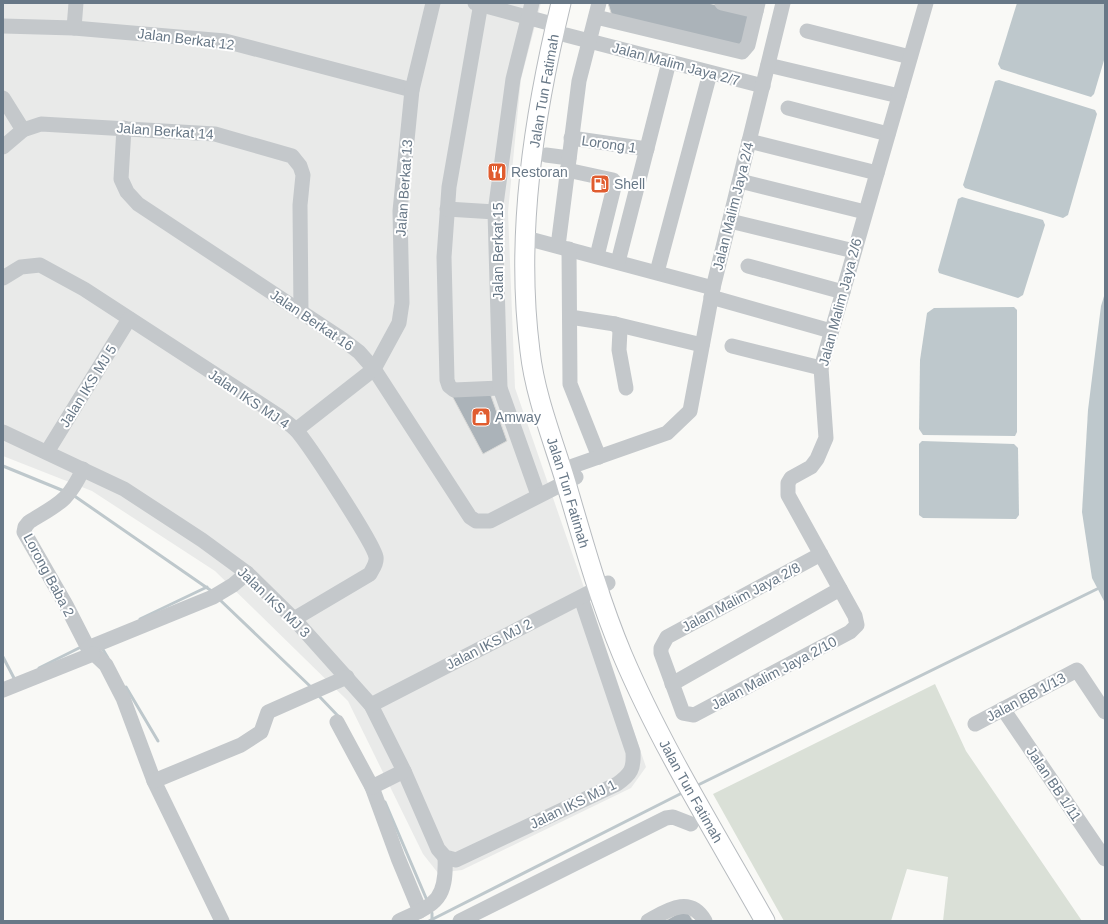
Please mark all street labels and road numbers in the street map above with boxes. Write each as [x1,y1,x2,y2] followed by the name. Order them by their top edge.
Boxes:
[137,25,235,53] street label: Jalan Berkat 12
[526,33,562,149] street label: Jalan Tun Fatimah
[610,39,742,89] street label: Jalan Malim Jaya 2/7
[116,120,214,142] street label: Jalan Berkat 14
[581,132,638,156] street label: Lorong 1
[393,139,415,237] street label: Jalan Berkat 13
[709,140,757,272] street label: Jalan Malim Jaya 2/4
[490,202,506,300] street label: Jalan Berkat 15
[815,236,865,368] street label: Jalan Malim Jaya 2/6
[267,286,357,354] street label: Jalan Berkat 16
[56,342,120,430] street label: Jalan IKS MJ 5
[205,366,293,432] street label: Jalan IKS MJ 4
[544,435,593,550] street label: Jalan Tun Fatimah
[20,531,78,619] street label: Lorong Baba 2
[679,559,803,635] street label: Jalan Malim Jaya 2/8
[235,564,314,641] street label: Jalan IKS MJ 3
[443,615,535,673] street label: Jalan IKS MJ 2
[709,633,839,713] street label: Jalan Malim Jaya 2/10
[984,669,1068,725] street label: Jalan BB 1/13
[656,737,726,845] street label: Jalan Tun Fatimah
[1023,744,1085,824] street label: Jalan BB 1/11
[527,776,619,832] street label: Jalan IKS MJ 1

